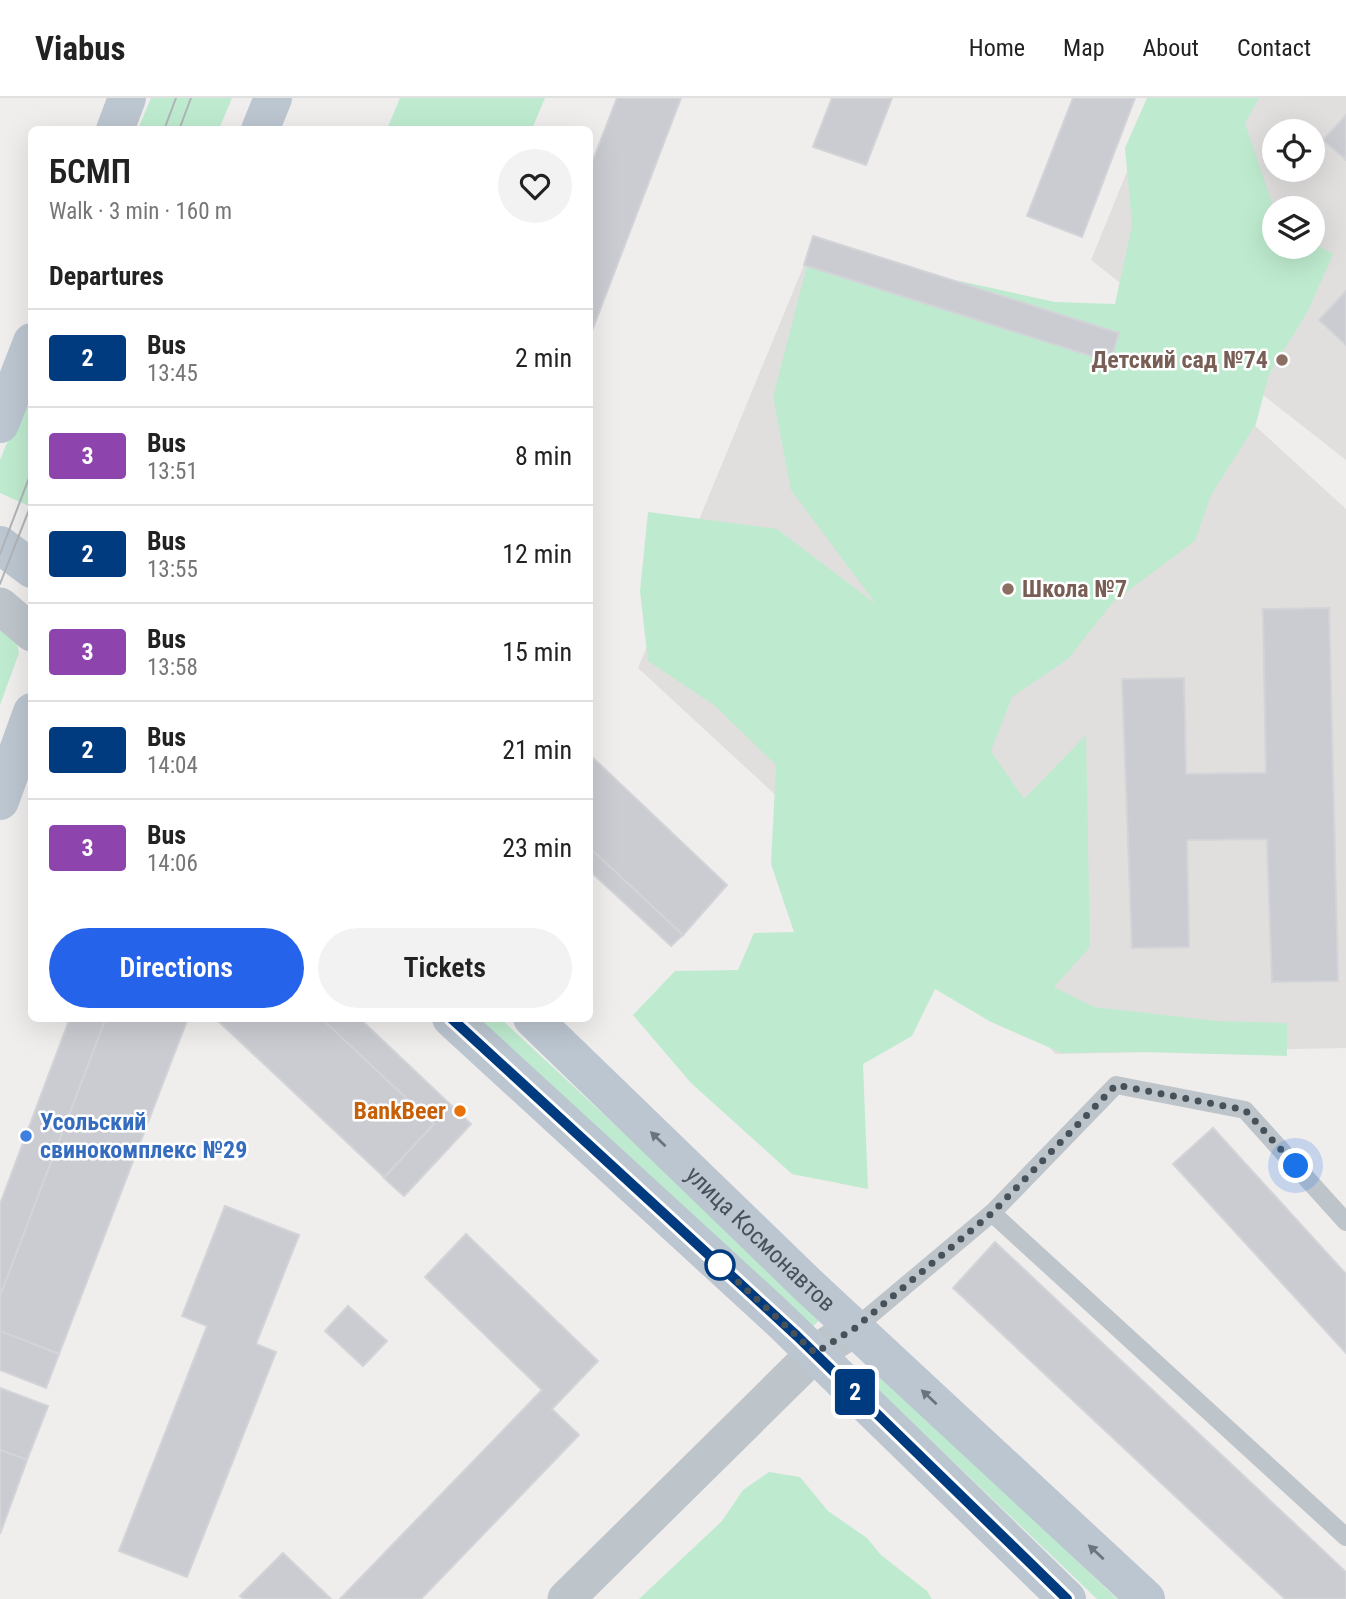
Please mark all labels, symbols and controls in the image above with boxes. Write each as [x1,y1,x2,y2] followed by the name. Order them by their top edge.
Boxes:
[35,29,125,68] text: Viabus
[969,34,1025,62] text: Home
[1063,34,1105,62] text: Map
[1143,34,1199,62] text: About
[1237,34,1311,62] text: Contact
[1262,119,1325,259] map controls
[1262,119,1325,182] button: locate
[498,149,572,223] button: heart
[49,152,131,191] text: БСМП
[1262,196,1325,259] button: layers
[49,198,232,225] text: Walk · 3 min · 160 m
[49,261,164,291] text: Departures
[147,330,186,360] text: Bus
[515,343,572,373] text: 2 min
[81,344,94,372] text: 2
[1091,346,1268,374] place label: Детский сад №74
[1274,352,1290,368] marker: Детский сад №74
[147,360,198,387] text: 13:45
[147,428,186,458] text: Bus
[515,441,572,471] text: 8 min
[81,442,94,470] text: 3
[147,458,198,485] text: 13:51
[147,526,186,556] text: Bus
[502,539,572,569] text: 12 min
[81,540,94,568] text: 2
[147,556,198,583] text: 13:55
[1022,575,1127,603] place label: Школа №7
[1000,581,1016,597] marker: Школа №7
[147,624,186,654] text: Bus
[502,637,572,667] text: 15 min
[81,638,94,666] text: 3
[147,654,198,681] text: 13:58
[147,722,186,752] text: Bus
[502,735,572,765] text: 21 min
[81,736,94,764] text: 2
[147,752,198,779] text: 14:04
[147,820,186,850] text: Bus
[502,833,572,863] text: 23 min
[81,834,94,862] text: 3
[147,850,198,877] text: 14:06
[49,928,304,1008] button: Directions
[318,928,572,1008] button: Tickets
[354,1097,446,1125] place label: BankBeer
[452,1103,468,1119] marker: BankBeer
[40,1108,247,1164] place label: Усольский свинокомплекс №29
[18,1128,34,1144] marker: Усольский свинокомплекс №29
[650,1131,666,1147] one-way arrow
[1278,1148,1313,1183] your location
[680,1161,841,1317] street label: улица Космонавтов
[705,1250,735,1280] unlabelled marker
[832,1369,878,1415] line badge: 2
[849,1378,861,1406] text: 2
[921,1390,938,1406] one-way arrow
[1088,1545,1105,1561] one-way arrow

